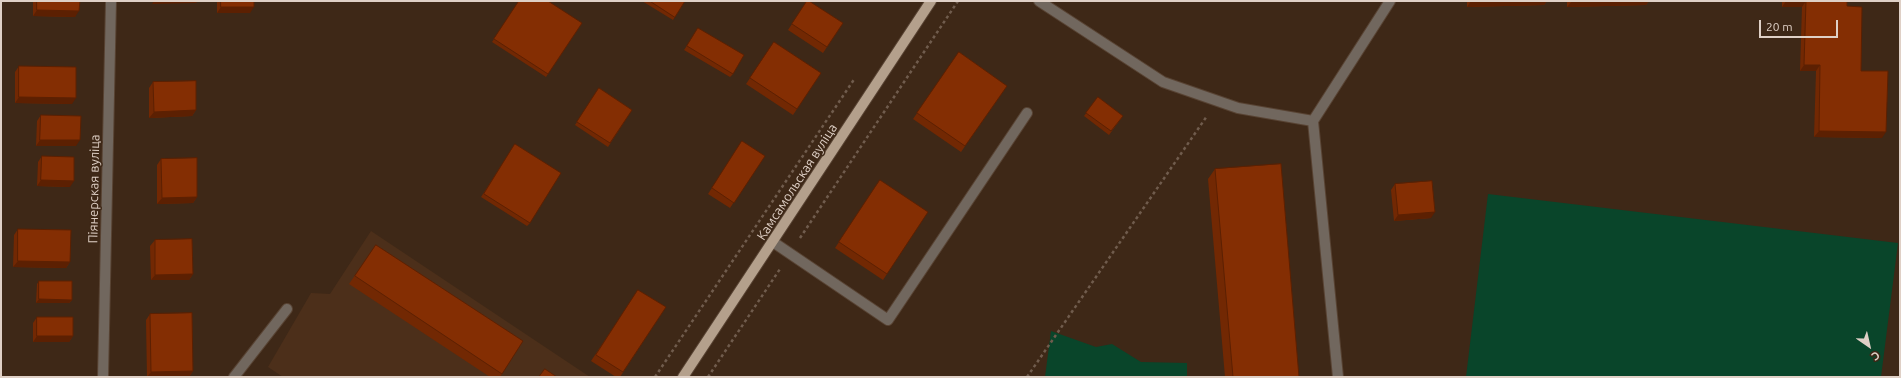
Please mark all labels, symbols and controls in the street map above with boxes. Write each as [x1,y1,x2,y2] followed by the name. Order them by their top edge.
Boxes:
[1761,12,1840,38] scale bar
[1766,20,1793,33] text: 20 m
[753,121,841,243] street label: Камсамольская вуліца
[85,134,103,244] street label: Піянерская вуліца
[1849,326,1889,366] north arrow
[1869,349,1882,363] text: С

